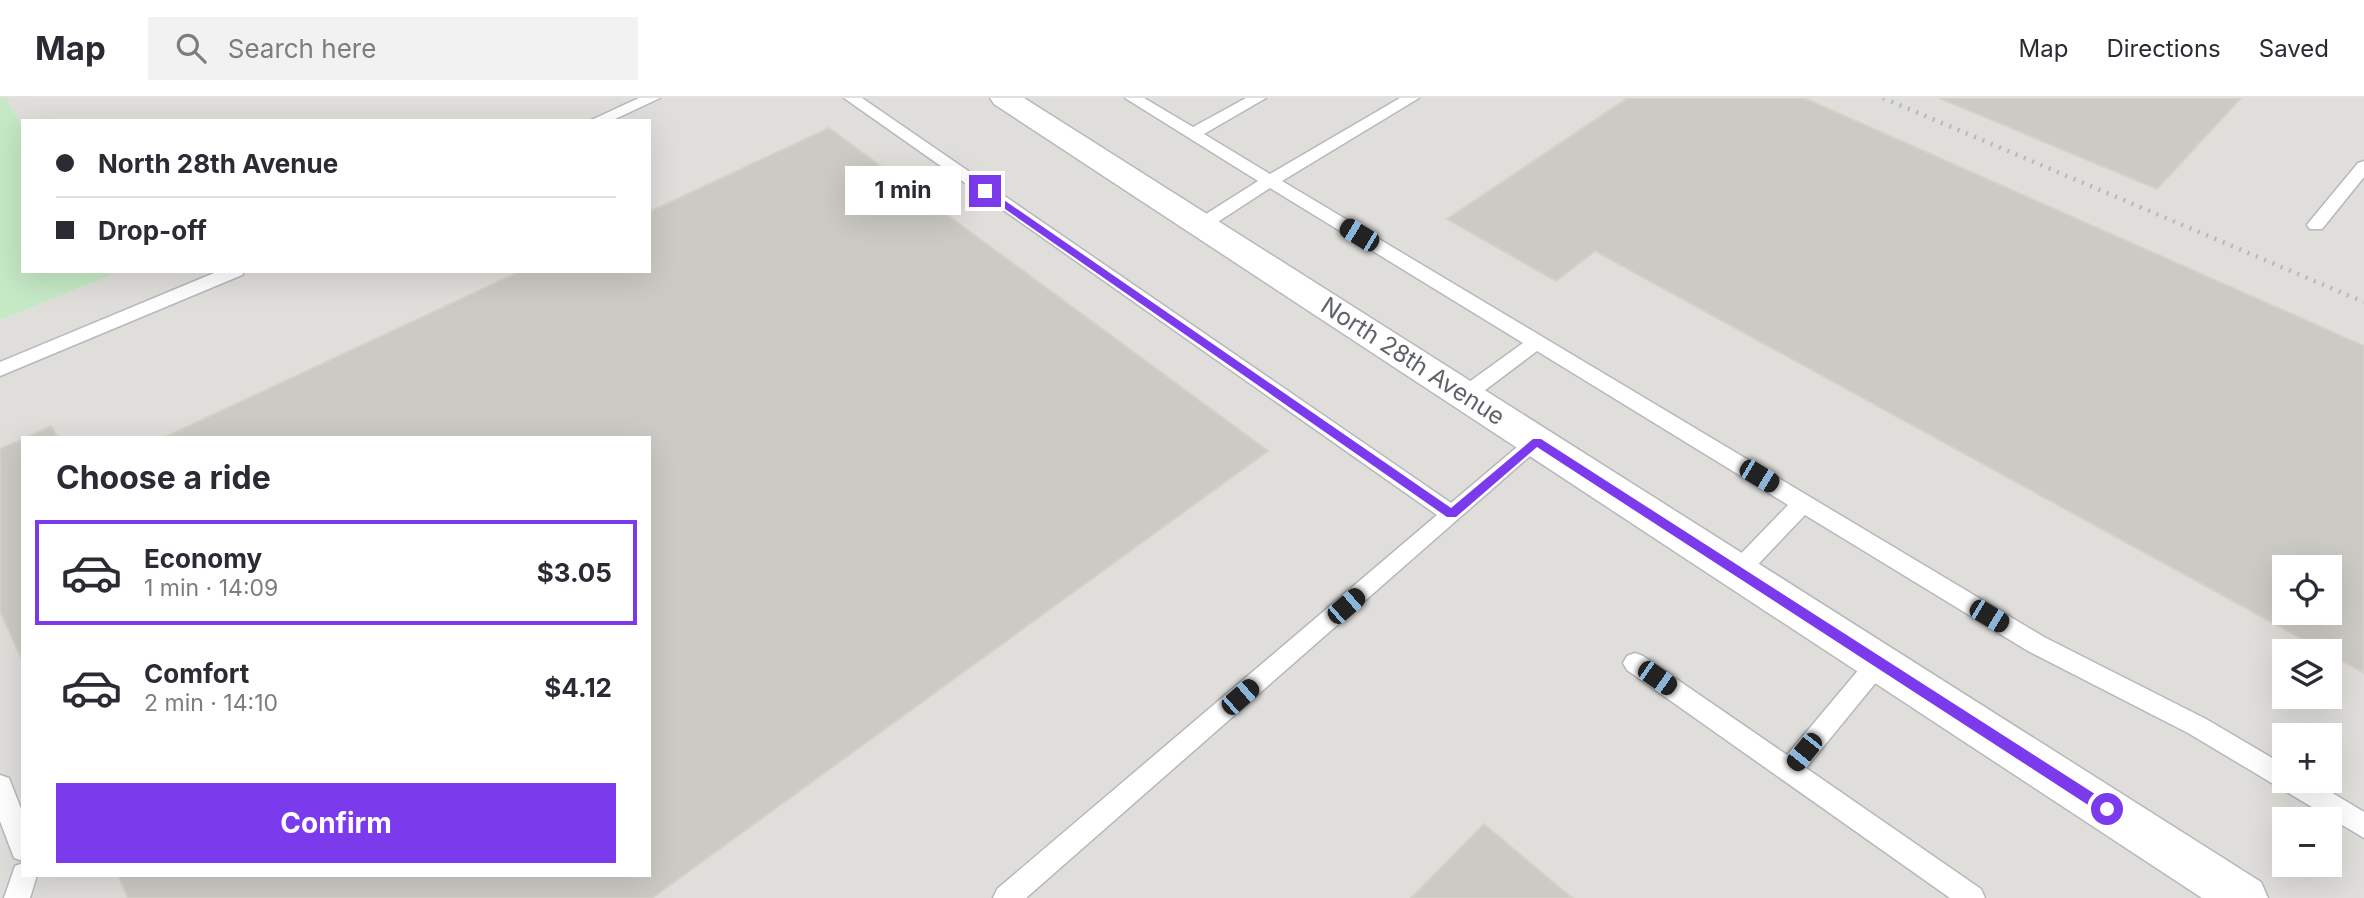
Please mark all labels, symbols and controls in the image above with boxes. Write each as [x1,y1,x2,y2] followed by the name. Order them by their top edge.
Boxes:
[148,17,638,80] search box
[35,28,106,68] text: Map
[172,29,210,67] icon: search
[228,33,376,64] text: Search here
[2019,34,2068,63] text: Map
[2106,34,2221,63] text: Directions
[2259,34,2329,63] text: Saved
[98,148,338,179] text: North 28th Avenue
[845,166,960,216] callout: 1 min
[969,175,1001,207] route end
[875,176,931,204] text: 1 min
[98,215,207,246] text: Drop-off
[1336,215,1383,255] car
[1316,291,1510,431] street label: North 28th Avenue
[1736,456,1783,496] car
[56,458,271,497] text: Choose a ride
[60,541,123,604] icon: car
[144,543,262,574] text: Economy
[2272,555,2342,877] map controls
[2272,555,2342,625] button: locate
[537,557,612,588] text: $3.05
[144,574,278,602] text: 1 min · 14:09
[1324,584,1369,628] car
[1966,596,2013,636] car
[2272,639,2342,709] button: layers
[60,656,123,719] icon: car
[1634,657,1681,699] car
[144,658,249,689] text: Comfort
[544,672,612,703] text: $4.12
[1218,675,1263,719] car
[144,689,278,717] text: 2 min · 14:10
[2272,723,2342,793] button: +
[1783,729,1826,775] car
[56,783,616,863] button: Confirm
[2091,793,2123,825] route start
[2272,807,2342,877] button: −

